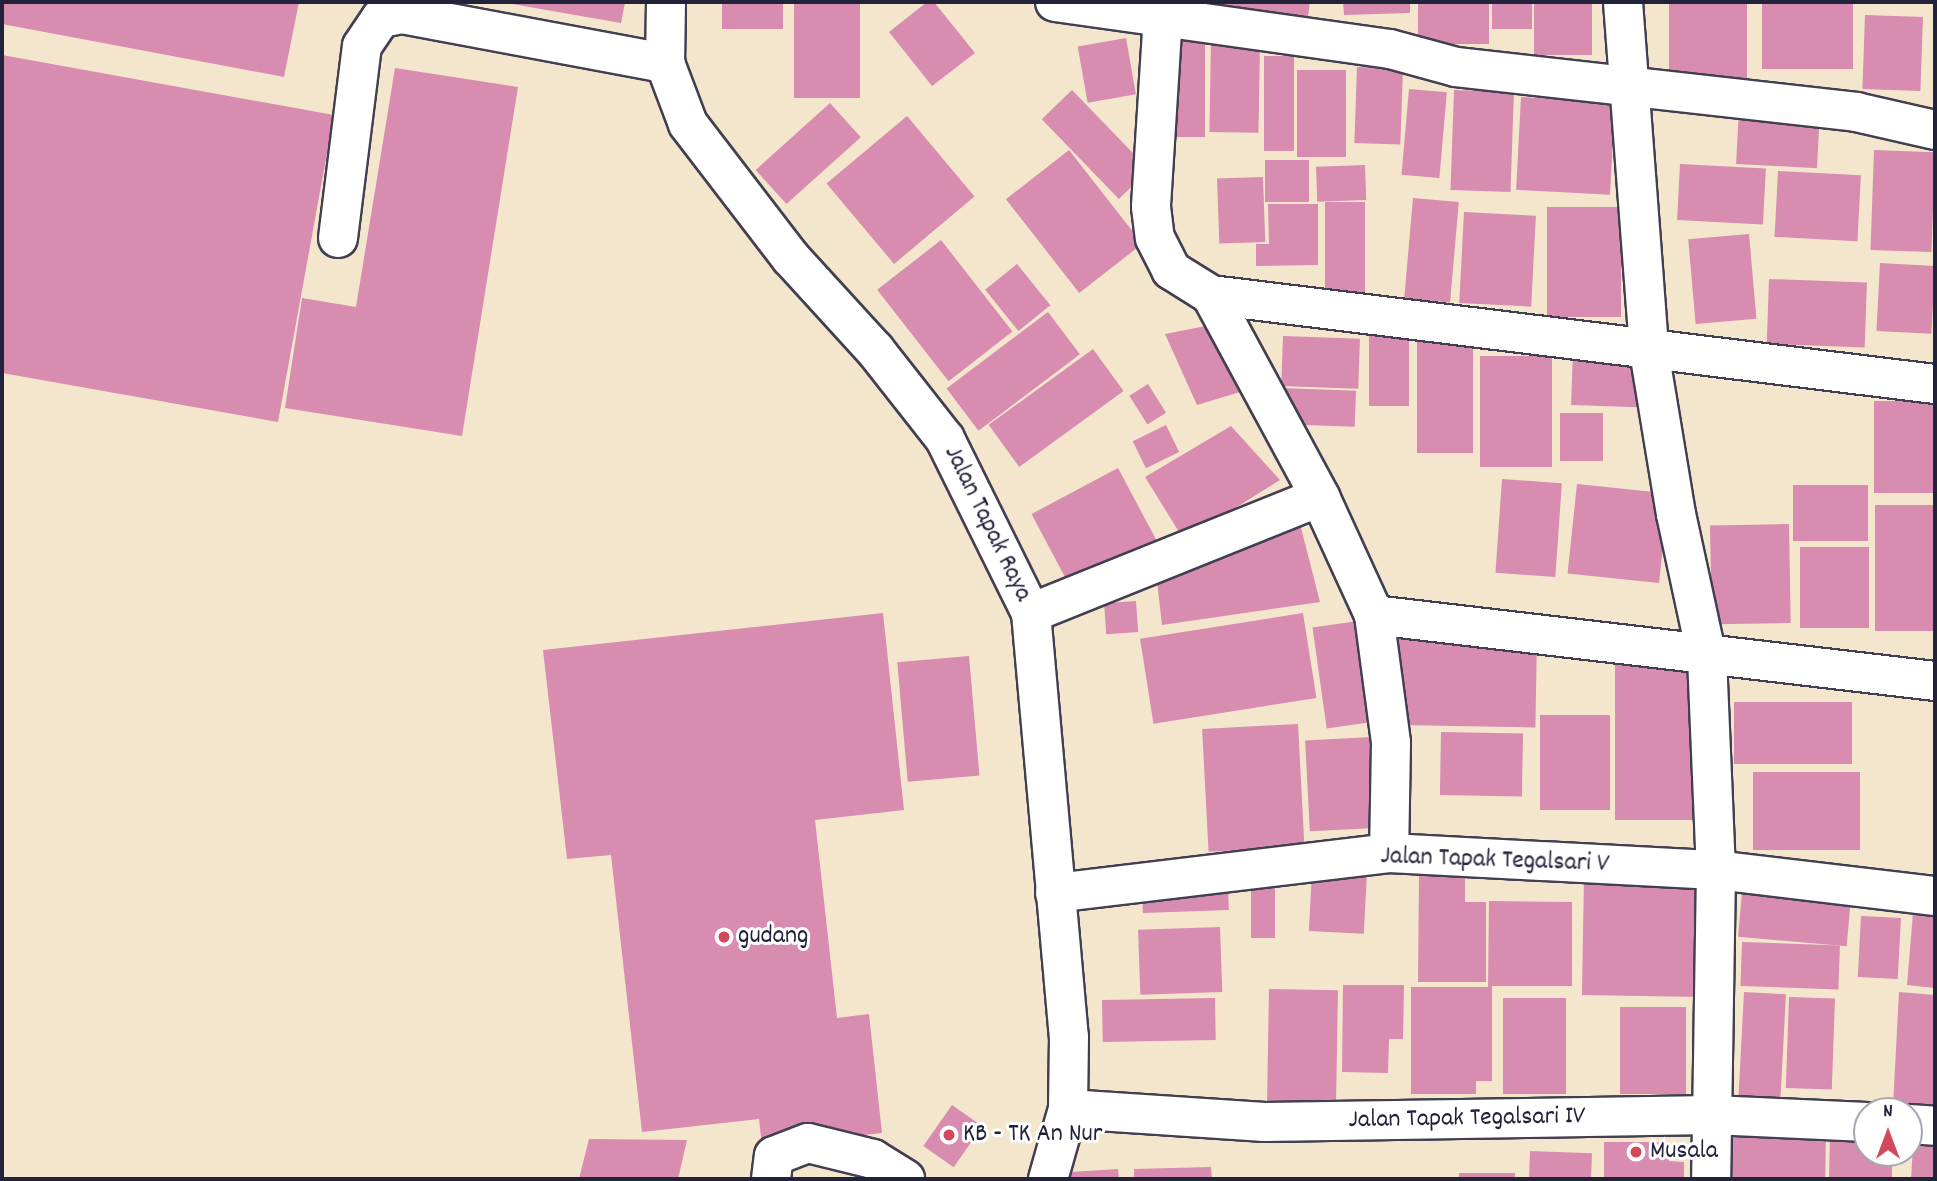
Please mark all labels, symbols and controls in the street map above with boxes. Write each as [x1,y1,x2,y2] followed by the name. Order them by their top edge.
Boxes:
[936,441,1038,607] street label: Jalan Tapak Raya
[1380,841,1610,881] street label: Jalan Tapak Tegalsari V
[738,921,808,953] place label: gudang
[716,929,732,945] marker: gudang
[1853,1097,1923,1167] north arrow
[1883,1099,1893,1126] text: N
[1348,1101,1586,1137] street label: Jalan Tapak Tegalsari IV
[963,1119,1102,1151] place label: KB - TK An Nur
[941,1127,957,1143] marker: KB - TK An Nur
[1650,1136,1718,1168] place label: Musala
[1628,1144,1644,1160] marker: Musala

